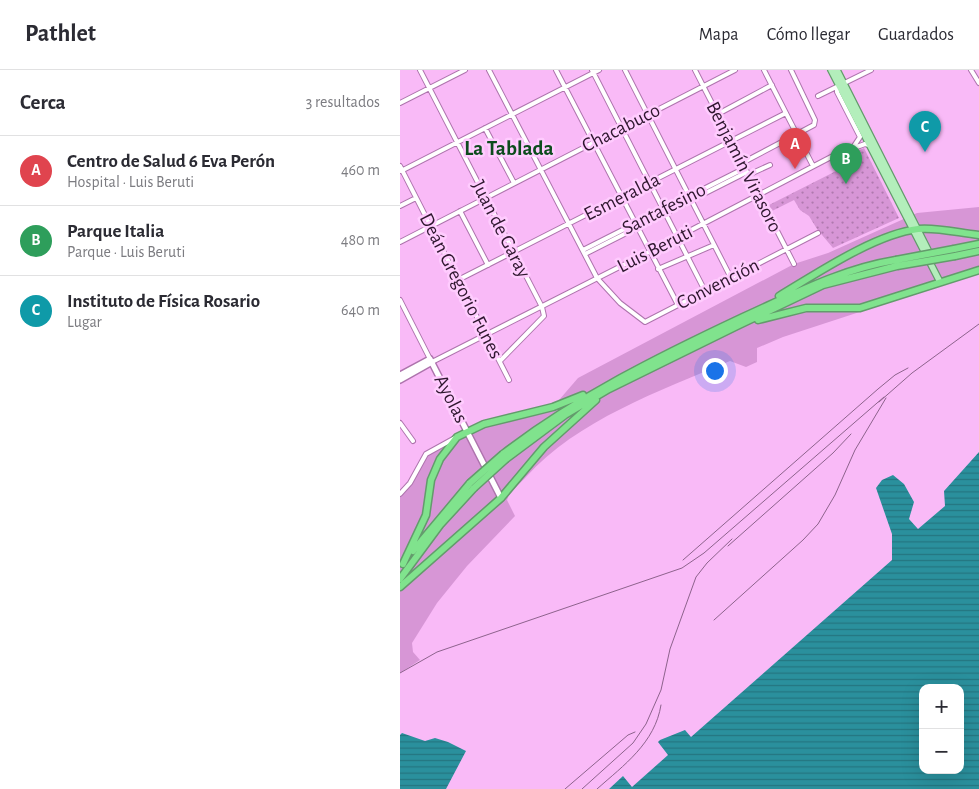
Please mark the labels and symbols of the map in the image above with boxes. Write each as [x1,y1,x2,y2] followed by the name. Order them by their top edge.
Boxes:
[702,98,786,236] street label: Benjamín Virasoro
[579,100,663,156] street label: Chacabuco
[909,111,941,152] pin: C
[779,128,811,169] pin: A
[464,138,554,159] district label: La Tablada
[830,143,862,184] pin: B
[581,169,663,225] street label: Esmeralda
[468,177,534,281] street label: Juan de Garay
[619,179,709,239] street label: Santafesino
[416,210,506,362] street label: Deán Gregorio Funes
[614,222,696,276] street label: Luis Beruti
[673,255,763,313] street label: Convención
[702,358,728,384] your location
[431,372,471,426] street label: Ayolas

